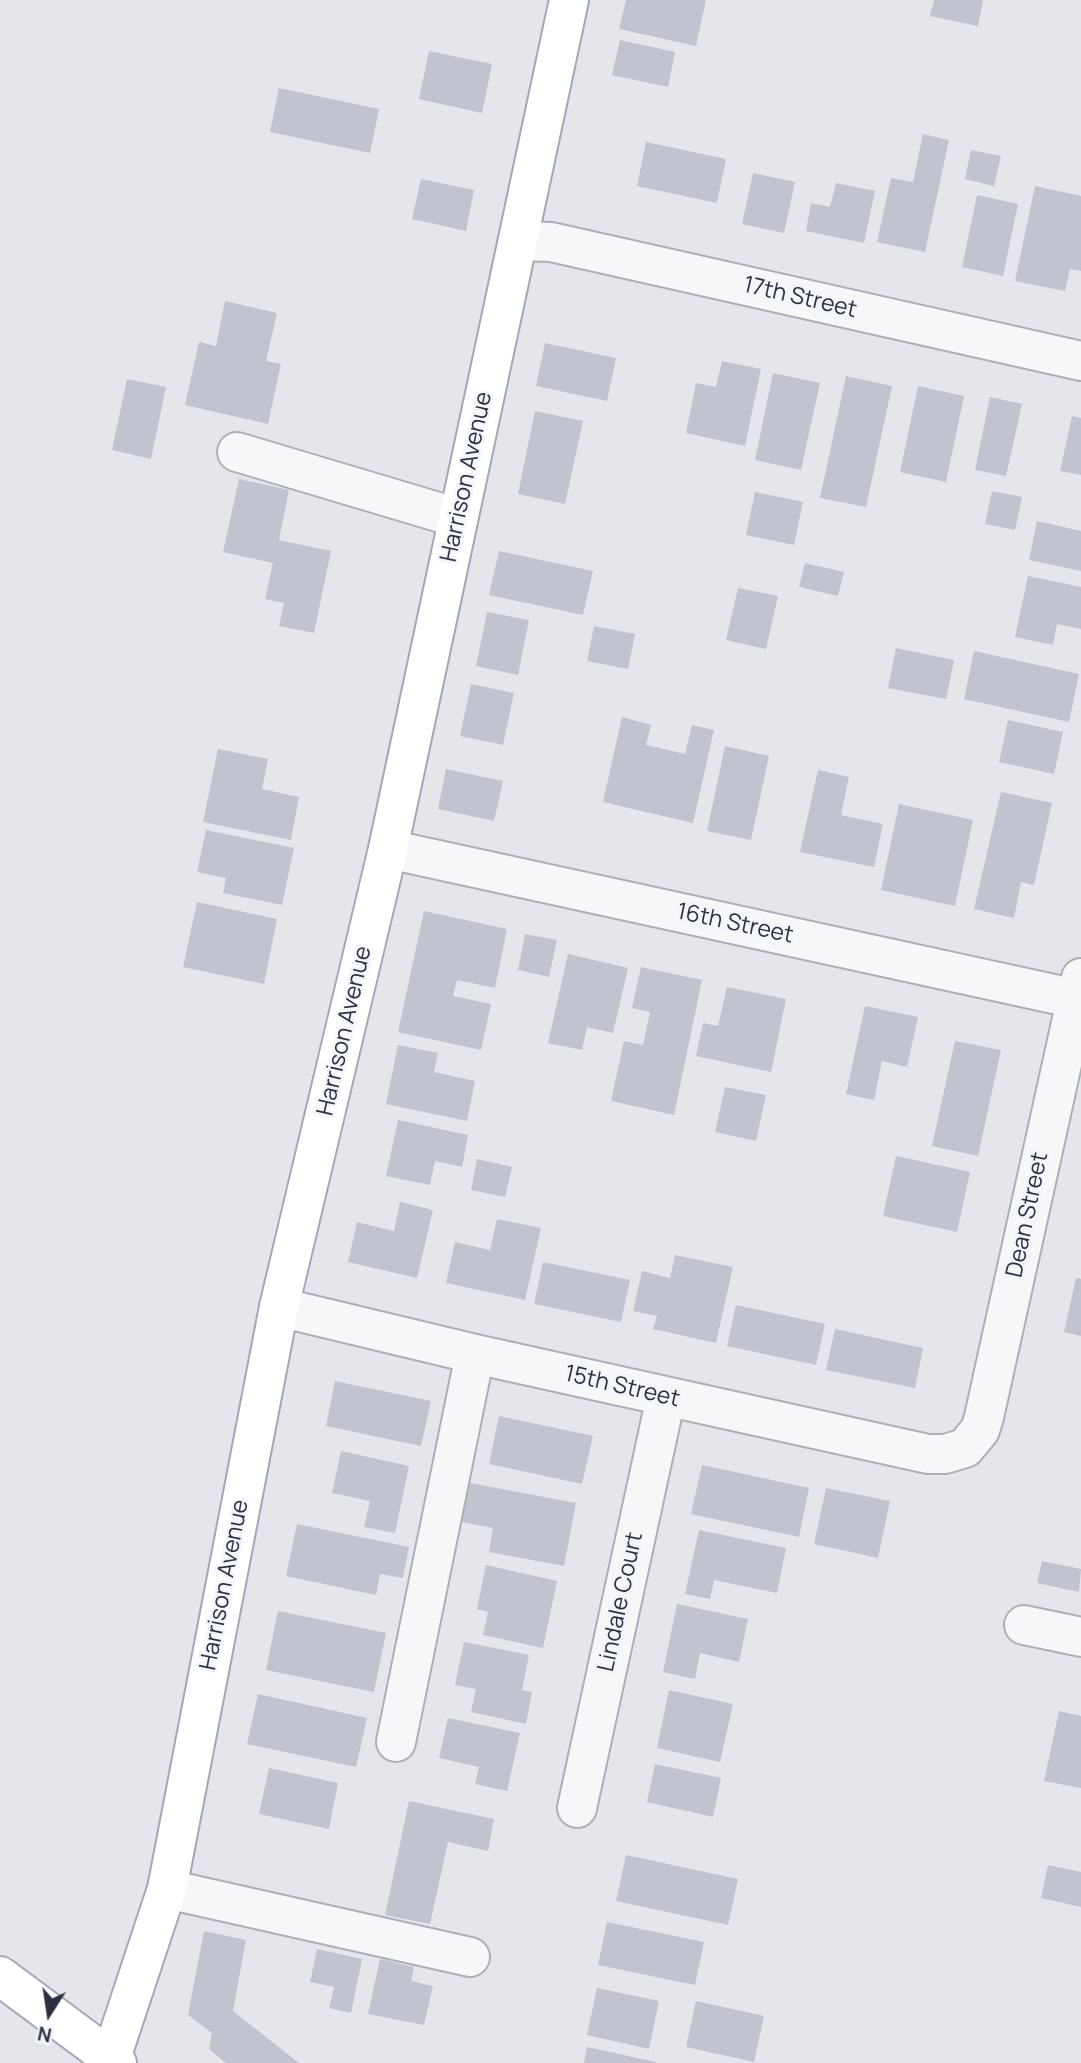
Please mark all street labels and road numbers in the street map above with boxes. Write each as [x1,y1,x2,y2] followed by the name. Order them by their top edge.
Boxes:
[741,272,859,324] street label: 17th Street
[436,389,498,565] street label: Harrison Avenue
[674,898,796,950] street label: 16th Street
[312,944,378,1118] street label: Harrison Avenue
[1001,1150,1055,1280] street label: Dean Street
[562,1360,682,1414] street label: 15th Street
[195,1497,255,1673] street label: Harrison Avenue
[593,1530,649,1674] street label: Lindale Court

